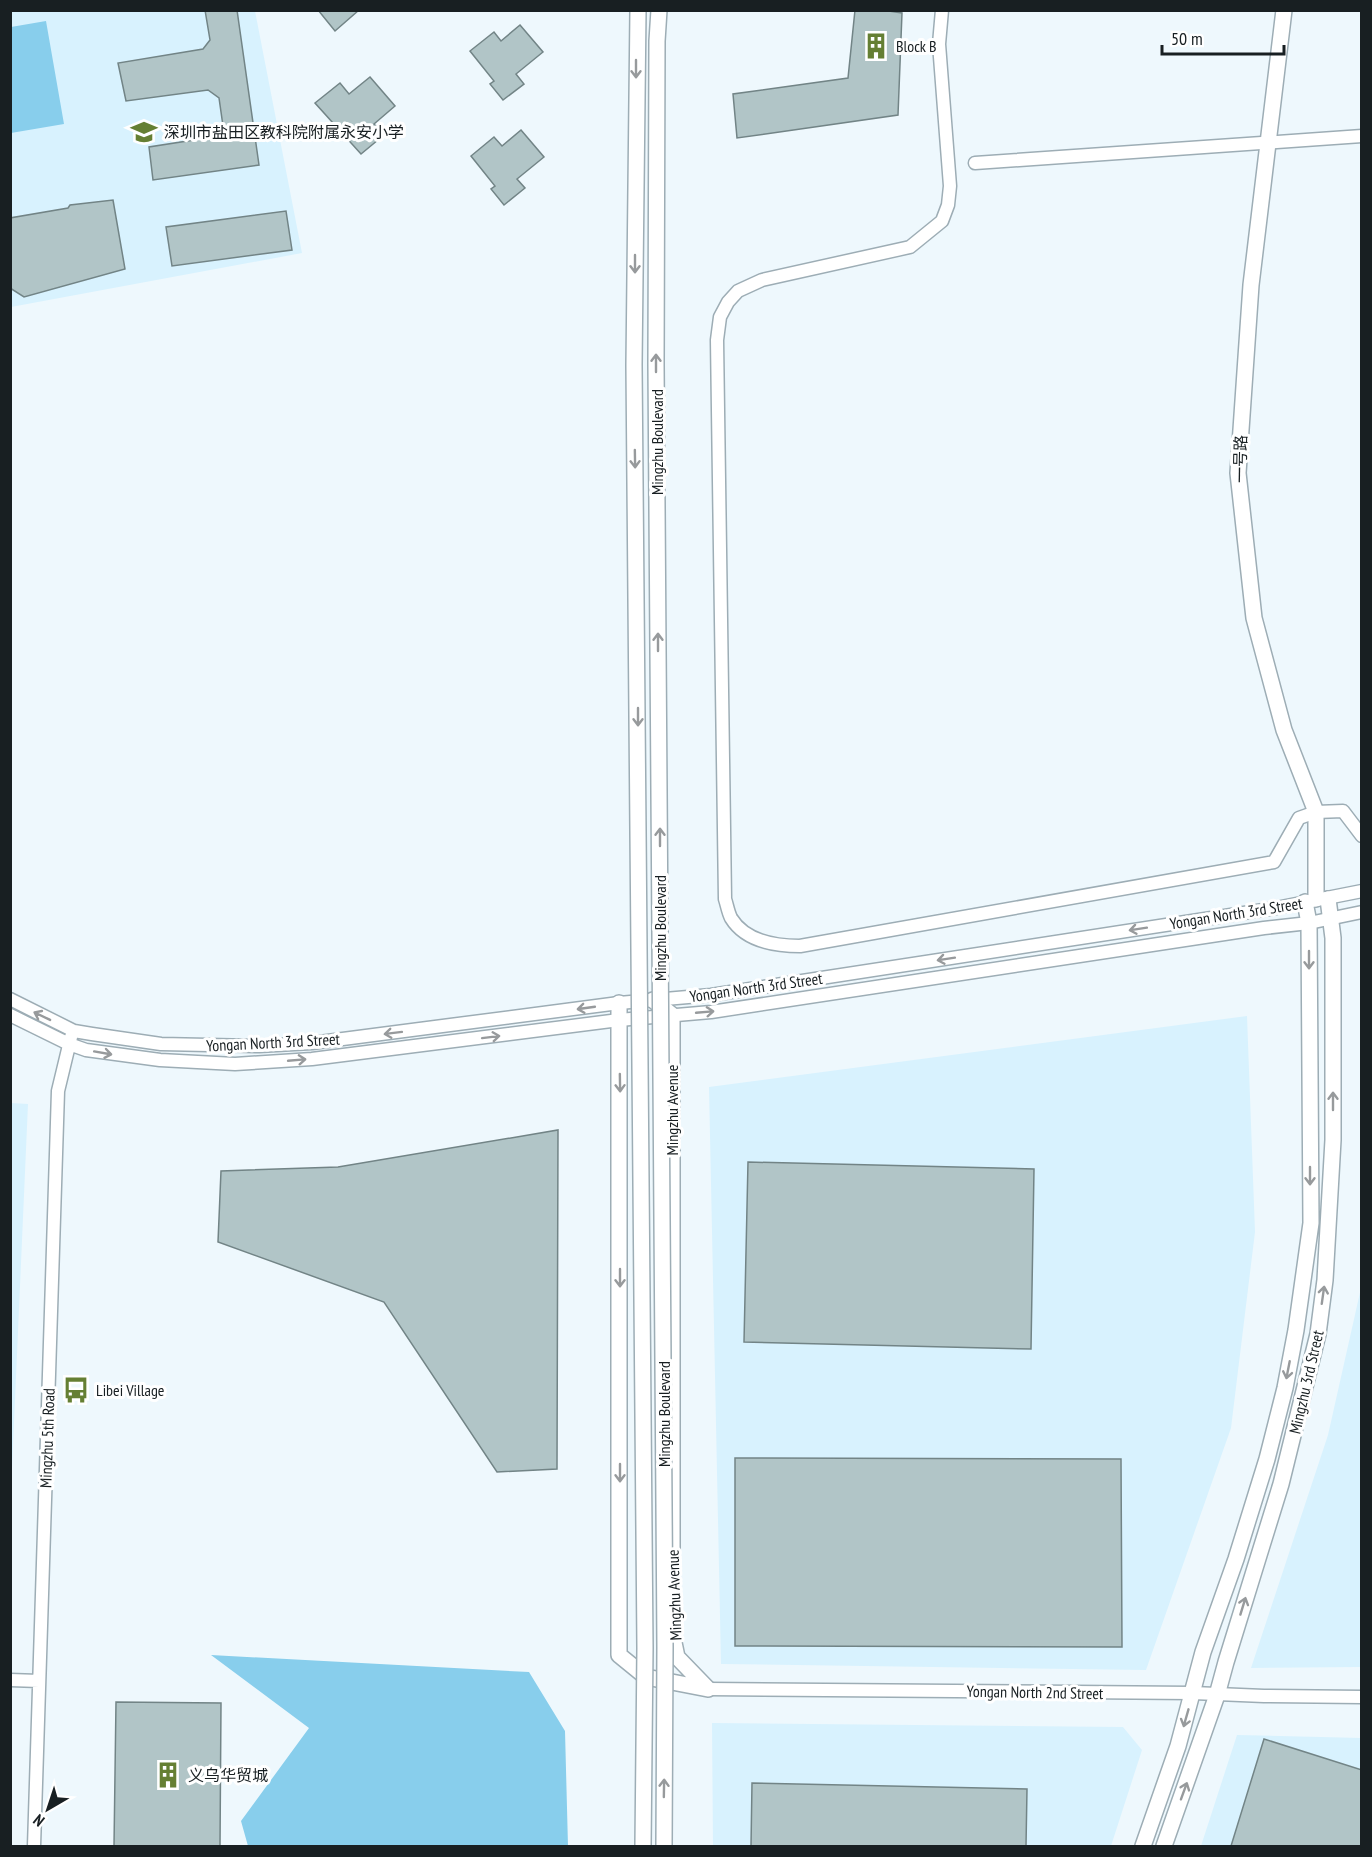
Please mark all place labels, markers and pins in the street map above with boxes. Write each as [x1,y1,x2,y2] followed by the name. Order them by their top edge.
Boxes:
[861,31,891,61] building icon: Block B
[896,36,937,56] place label: Block B
[129,117,159,147] school or university icon: 深圳市盐田区教科院附属永安小学
[164,122,404,142] place label: 深圳市盐田区教科院附属永安小学
[61,1375,91,1405] bus stop icon: Libei Village
[96,1380,164,1400] place label: Libei Village
[153,1760,183,1790] building icon: 义乌华贸城
[188,1765,268,1785] place label: 义乌华贸城

